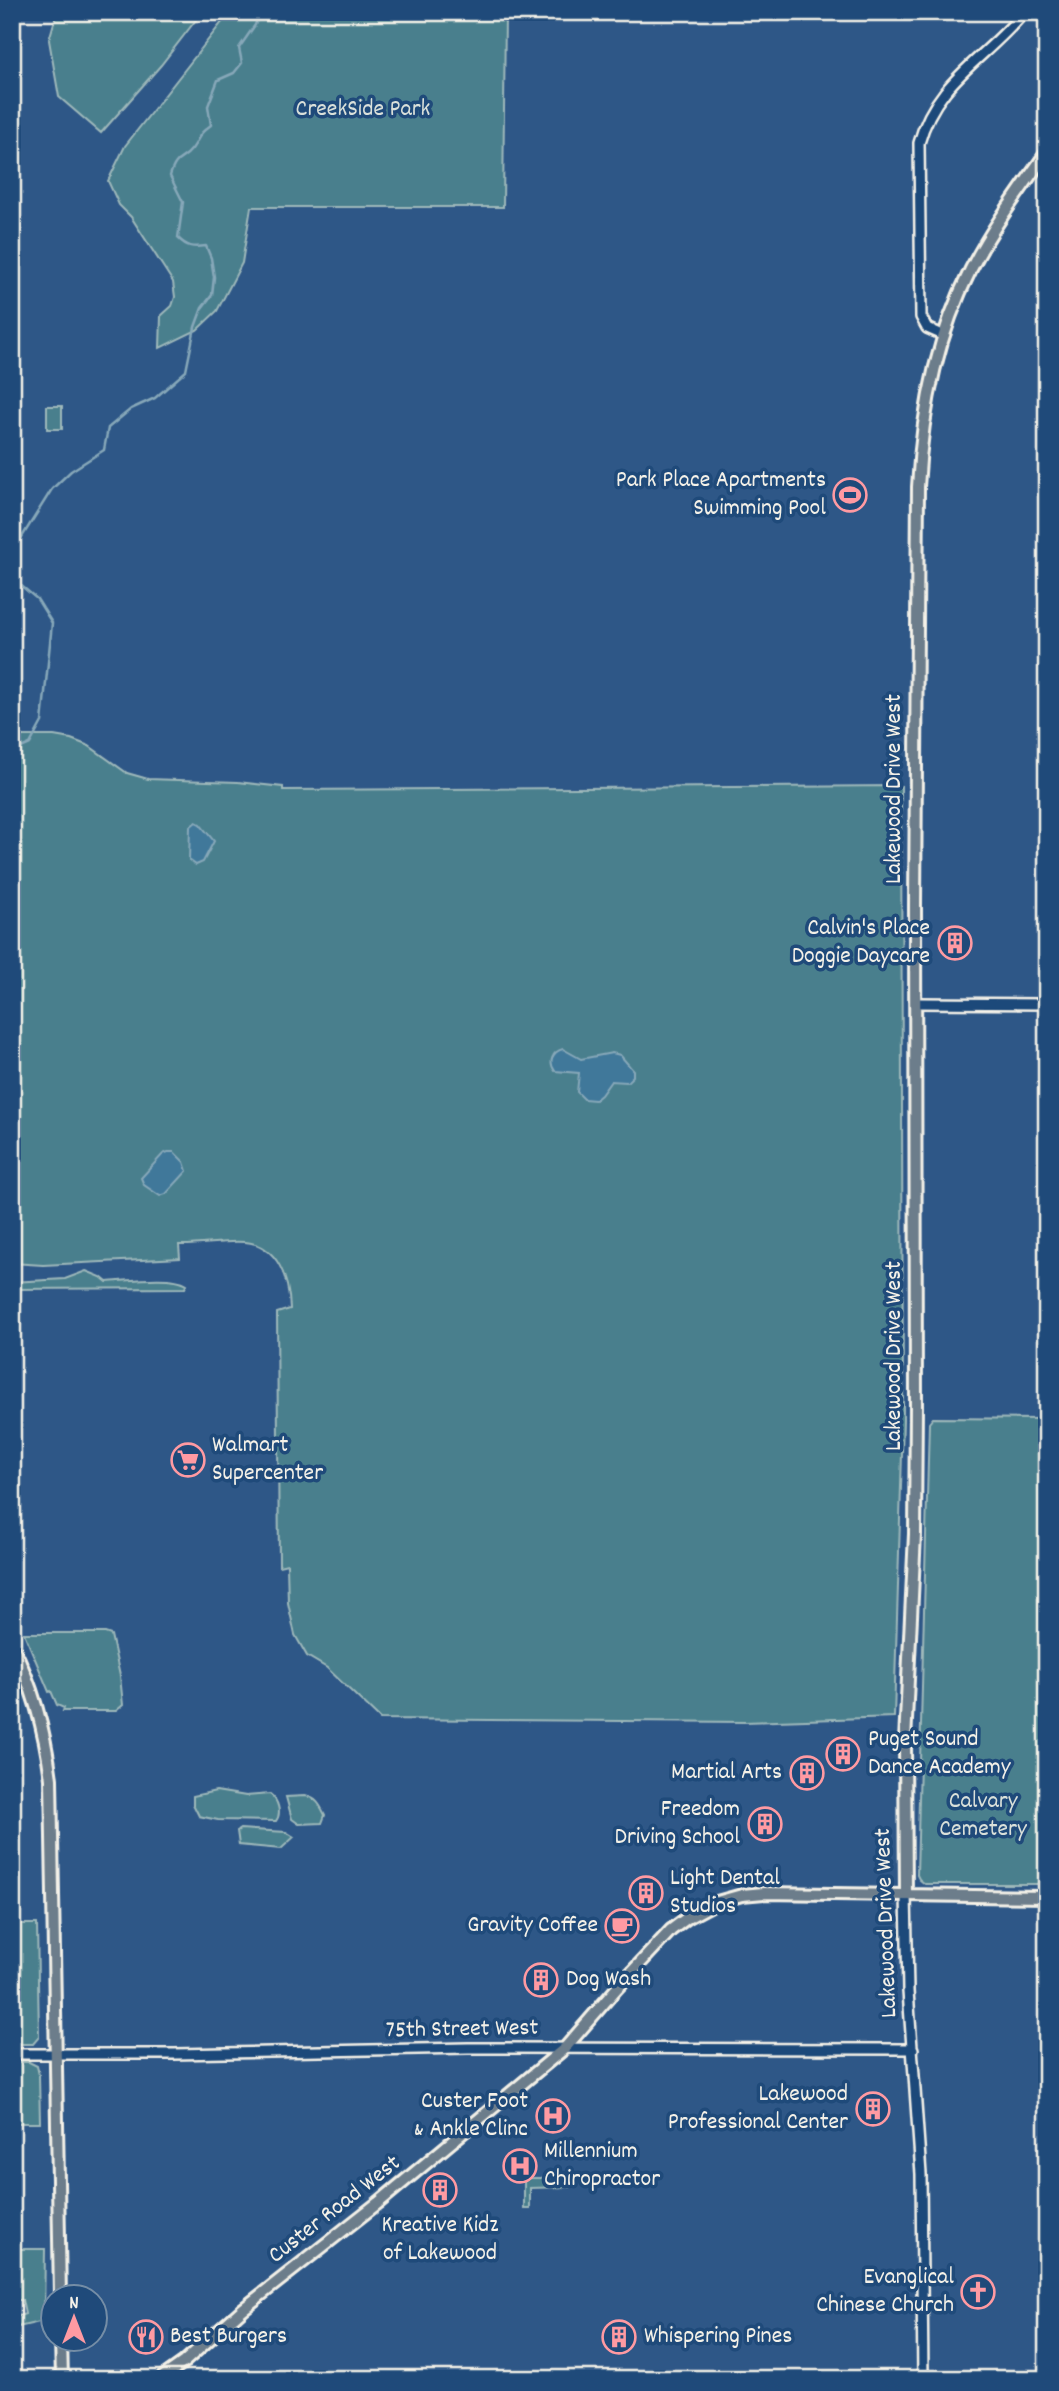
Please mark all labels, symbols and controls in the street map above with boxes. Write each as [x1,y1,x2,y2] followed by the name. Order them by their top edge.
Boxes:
[296,93,430,127] park label: CreekSide Park
[616,464,826,526] place label: Park Place Apartments Swimming Pool
[831,476,869,514] sports icon: Park Place Apartments Swimming Pool
[878,694,912,884] street label: Lakewood Drive West
[792,912,930,974] place label: Calvin's Place Doggie Daycare
[936,924,974,962] building icon: Calvin's Place Doggie Daycare
[878,1261,912,1451] street label: Lakewood Drive West
[212,1429,323,1491] place label: Walmart Supercenter
[169,1441,207,1479] supermarket icon: Walmart Supercenter
[868,1723,1012,1785] place label: Puget Sound Dance Academy
[824,1735,862,1773] building icon: Puget Sound Dance Academy
[788,1754,826,1792] building icon: Martial Arts
[671,1756,782,1790] place label: Martial Arts
[939,1785,1028,1847] park label: Calvary Cemetery
[615,1793,740,1855] place label: Freedom Driving School
[746,1805,784,1843] building icon: Freedom Driving School
[867,1827,907,2019] street label: Lakewood Drive West
[670,1862,780,1924] place label: Light Dental Studios
[627,1874,665,1912] building icon: Light Dental Studios
[603,1907,641,1945] cafe icon: Gravity Coffee
[467,1909,598,1943] place label: Gravity Coffee
[522,1961,560,1999] building icon: Dog Wash
[566,1963,651,1997] place label: Dog Wash
[385,2012,539,2048] street label: 75th Street West
[668,2078,848,2140] place label: Lakewood Professional Center
[413,2085,528,2147] place label: Custer Foot & Ankle Clinc
[854,2090,892,2128] building icon: Lakewood Professional Center
[534,2097,572,2135] hospital icon: Custer Foot & Ankle Clinc
[544,2135,660,2197] place label: Millennium Chiropractor
[262,2147,409,2273] street label: Custer Road West
[501,2147,539,2185] hospital icon: Millennium Chiropractor
[421,2171,459,2209] building icon: Kreative Kidz of Lakewood
[382,2209,498,2271] place label: Kreative Kidz of Lakewood
[816,2261,954,2323] place label: Evanglical Chinese Church
[959,2273,997,2311] church icon: Evanglical Chinese Church
[38,2282,108,2352] north arrow
[69,2291,79,2318] text: N
[127,2318,165,2356] restaurant icon: Best Burgers
[600,2318,638,2356] building icon: Whispering Pines
[170,2320,287,2354] place label: Best Burgers
[644,2320,792,2354] place label: Whispering Pines

